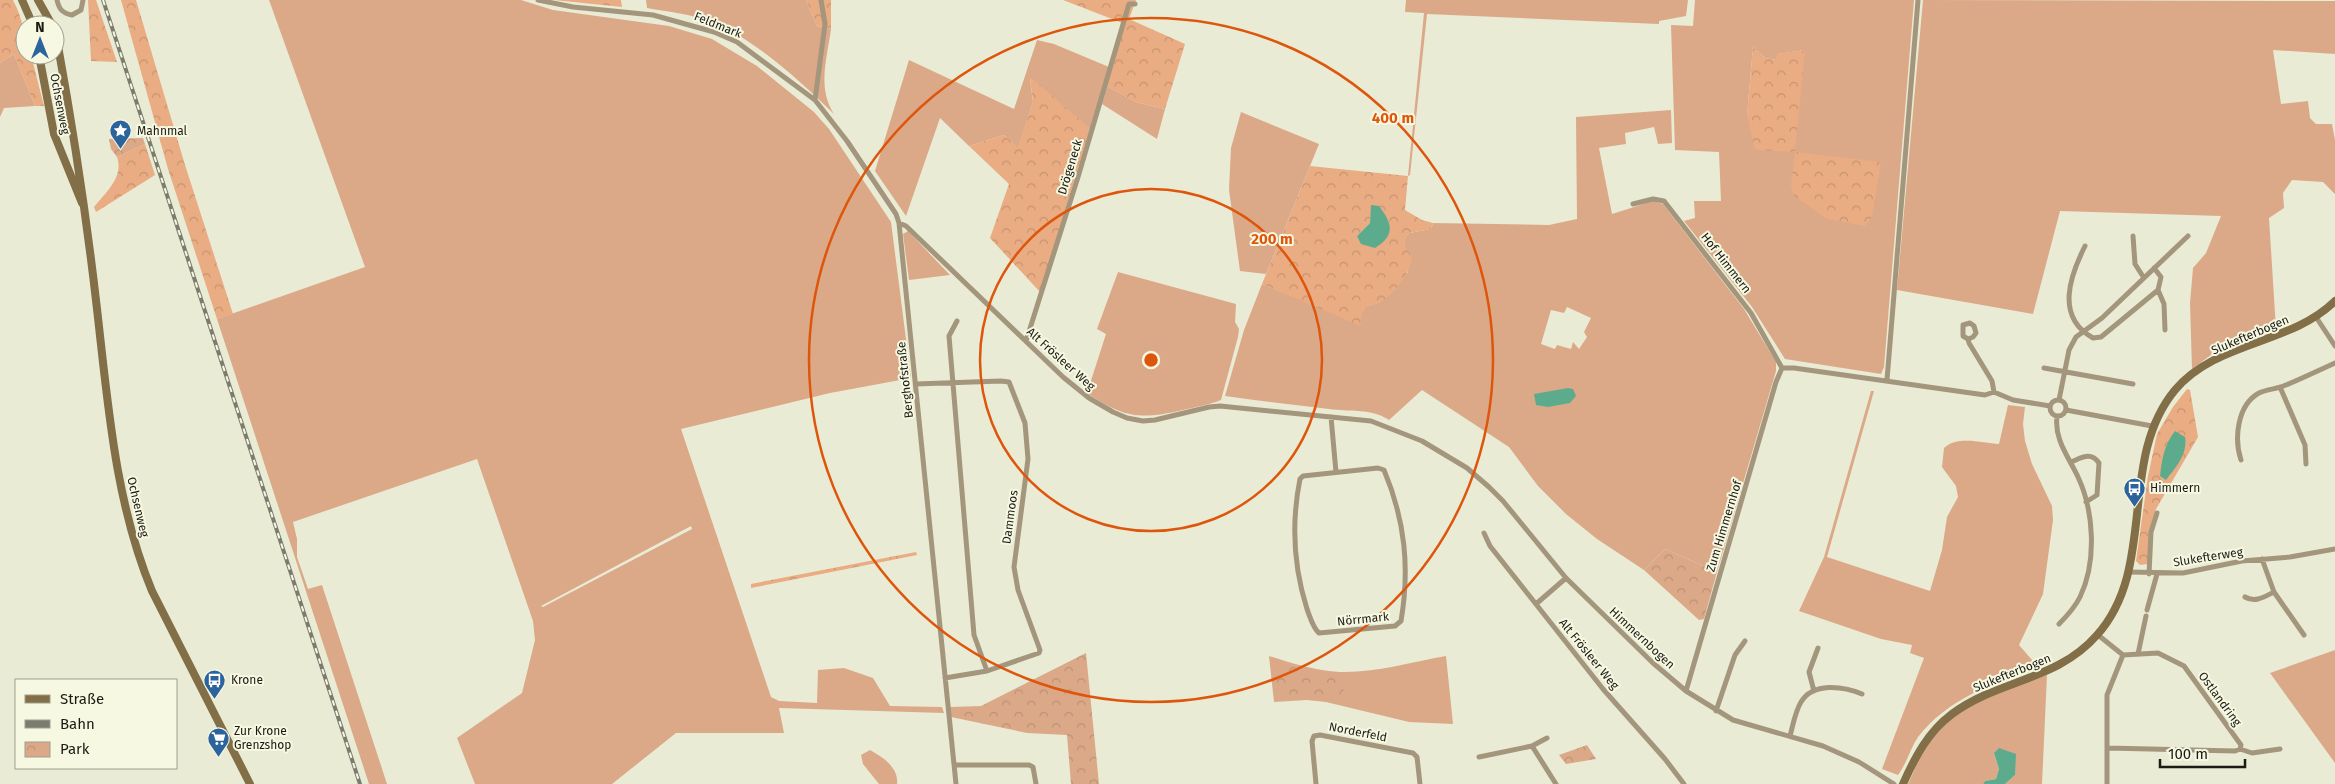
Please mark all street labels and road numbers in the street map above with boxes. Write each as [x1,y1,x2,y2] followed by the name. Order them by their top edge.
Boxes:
[692,9,745,41] street label: Feldmark
[47,72,73,136] street label: Ochsenweg
[1055,137,1085,196] street label: Drögeneck
[1698,230,1754,296] street label: Hof Himmern
[2209,312,2291,358] street label: Slukefterbogen
[1024,325,1099,394] street label: Alt Frösleer Weg
[894,341,916,419] street label: Berghofstraße
[124,475,152,539] street label: Ochsenweg
[1703,478,1745,573] street label: Zum Himmernhof
[999,489,1021,545] street label: Dammoos
[2172,544,2245,569] street label: Slukefterweg
[1606,604,1678,672] street label: Himmernbogen
[1336,609,1390,629] street label: Nörrmark
[1556,616,1622,693] street label: Alt Frösleer Weg
[1971,651,2053,695] street label: Slukefterbogen
[2196,669,2245,729] street label: Ostlandring
[1328,720,1388,744] street label: Norderfeld

